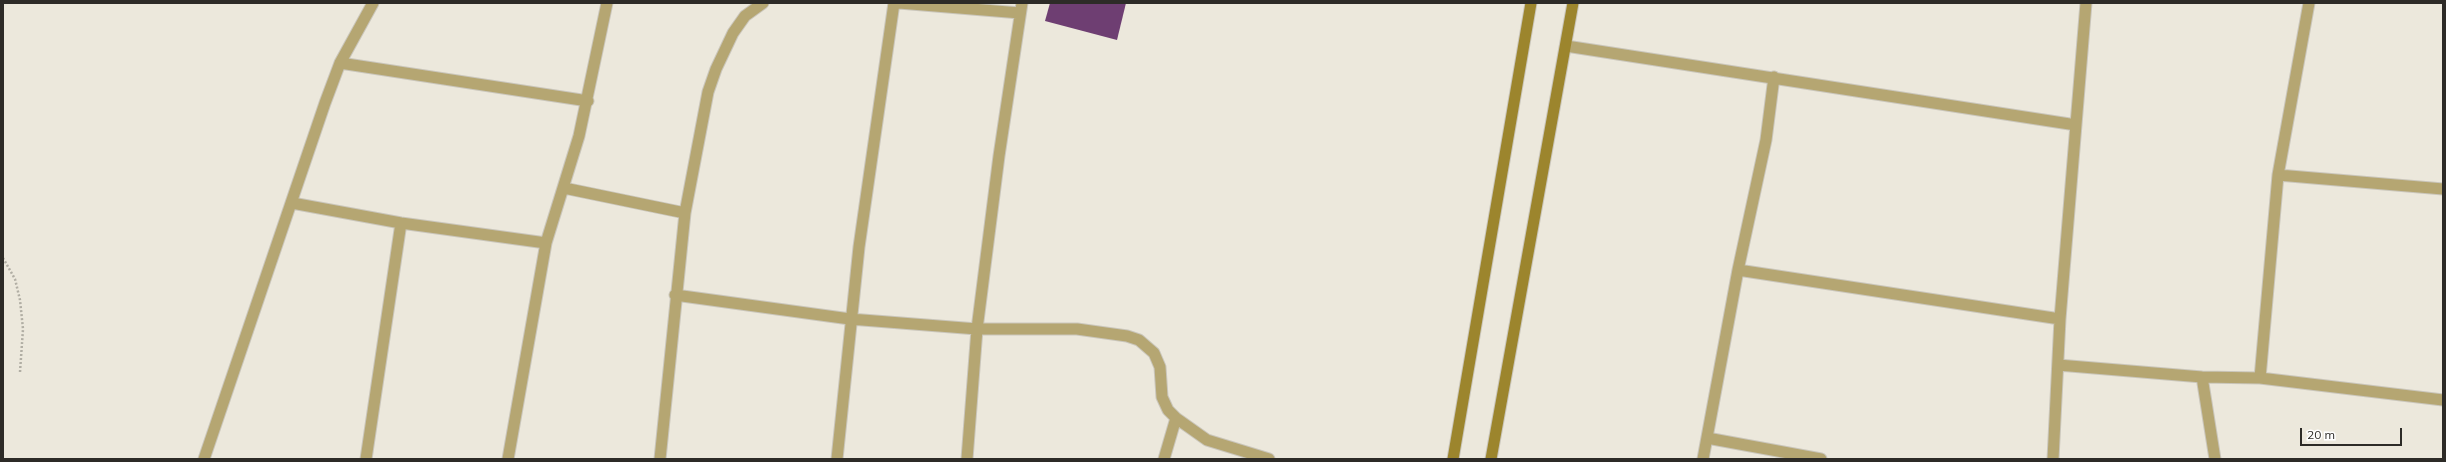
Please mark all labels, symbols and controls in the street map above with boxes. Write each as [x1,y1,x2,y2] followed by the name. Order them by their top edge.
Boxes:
[2302,420,2404,446] scale bar
[2307,427,2335,442] text: 20 m

